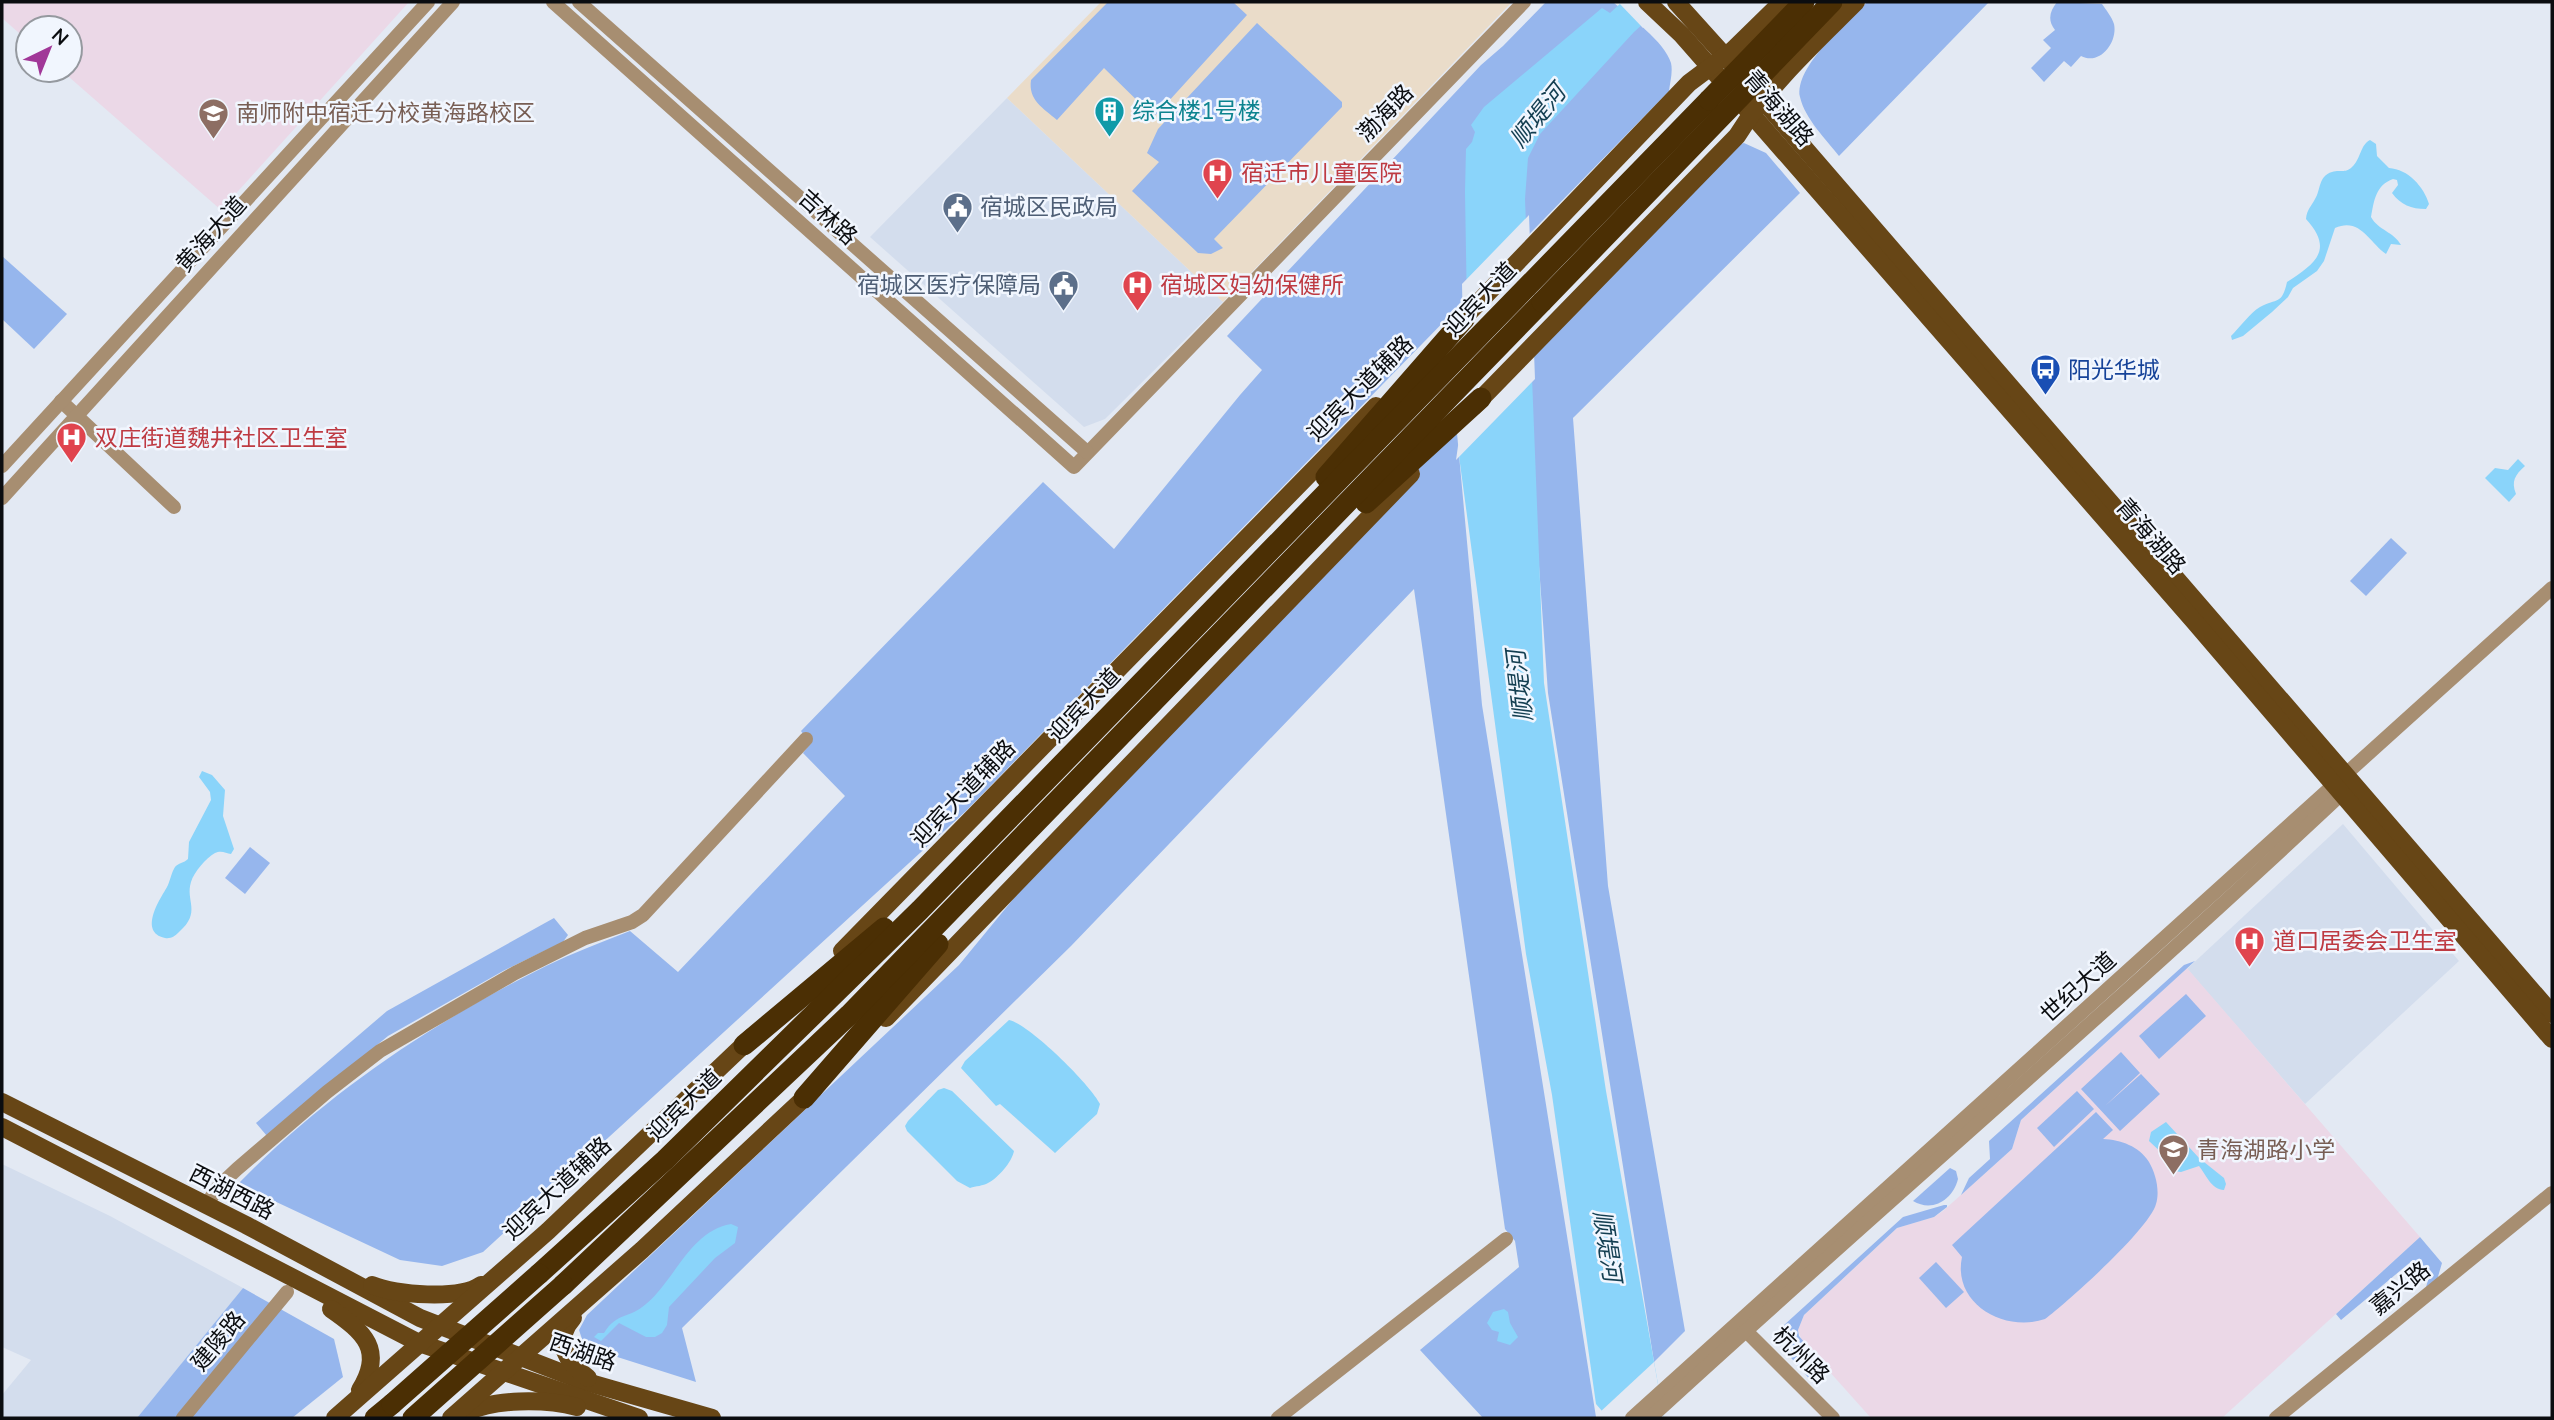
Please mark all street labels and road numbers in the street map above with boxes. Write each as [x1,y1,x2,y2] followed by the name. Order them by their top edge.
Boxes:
[1737,63,1820,153] street label: 青海湖路
[1350,78,1420,149] street label: 渤海路
[792,183,864,252] street label: 吉林路
[169,190,254,279] street label: 黄海大道
[1437,255,1523,343] street label: 迎宾大道
[1301,329,1420,448] street label: 迎宾大道辅路
[2109,491,2192,581] street label: 青海湖路
[1041,661,1127,749] street label: 迎宾大道
[904,733,1022,854] street label: 迎宾大道辅路
[2034,945,2123,1030] street label: 世纪大道
[640,1062,728,1148] street label: 迎宾大道
[496,1130,618,1247] street label: 迎宾大道辅路
[184,1158,280,1227] street label: 西湖西路
[2364,1255,2437,1322] street label: 嘉兴路
[184,1305,252,1378] street label: 建陵路
[1765,1320,1836,1391] street label: 杭州路
[545,1327,621,1378] street label: 西湖路

